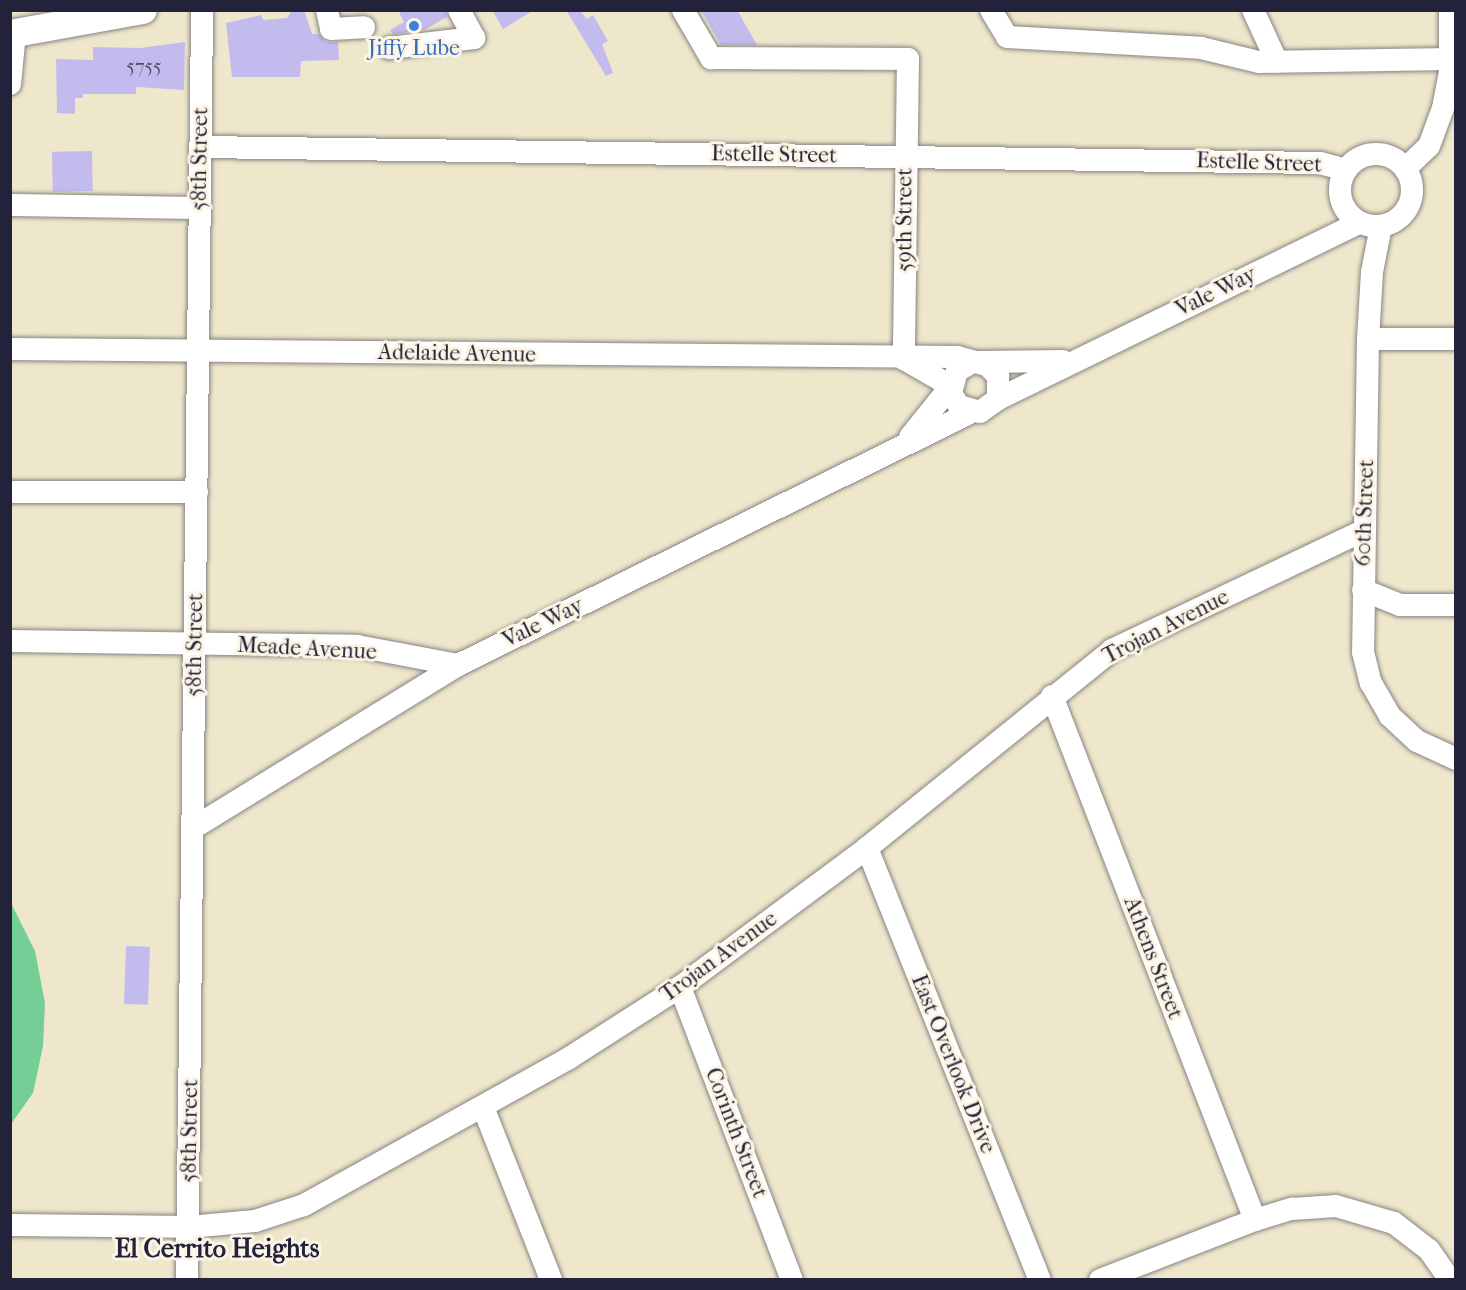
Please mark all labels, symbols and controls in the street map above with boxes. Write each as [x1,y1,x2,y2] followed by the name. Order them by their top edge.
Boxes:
[407,19,421,33] marker: Jiffy Lube
[368,36,460,62] place label: Jiffy Lube
[126,54,162,78] house number: 5755
[186,107,214,211] street label: 58th Street
[711,141,837,169] street label: Estelle Street
[1196,148,1322,178] street label: Estelle Street
[892,168,918,272] street label: 59th Street
[1171,261,1261,323] street label: Vale Way
[378,339,536,369] street label: Adelaide Avenue
[1350,459,1380,567] street label: 60th Street
[1099,584,1233,670] street label: Trojan Avenue
[498,592,588,654] street label: Vale Way
[181,593,209,697] street label: 58th Street
[237,632,377,666] street label: Meade Avenue
[1118,893,1188,1023] street label: Athens Street
[655,906,783,1008] street label: Trojan Avenue
[905,971,1001,1157] street label: East Overlook Drive
[699,1064,773,1202] street label: Corinth Street
[176,1079,204,1183] street label: 58th Street
[115,1233,319,1265] district label: El Cerrito Heights

